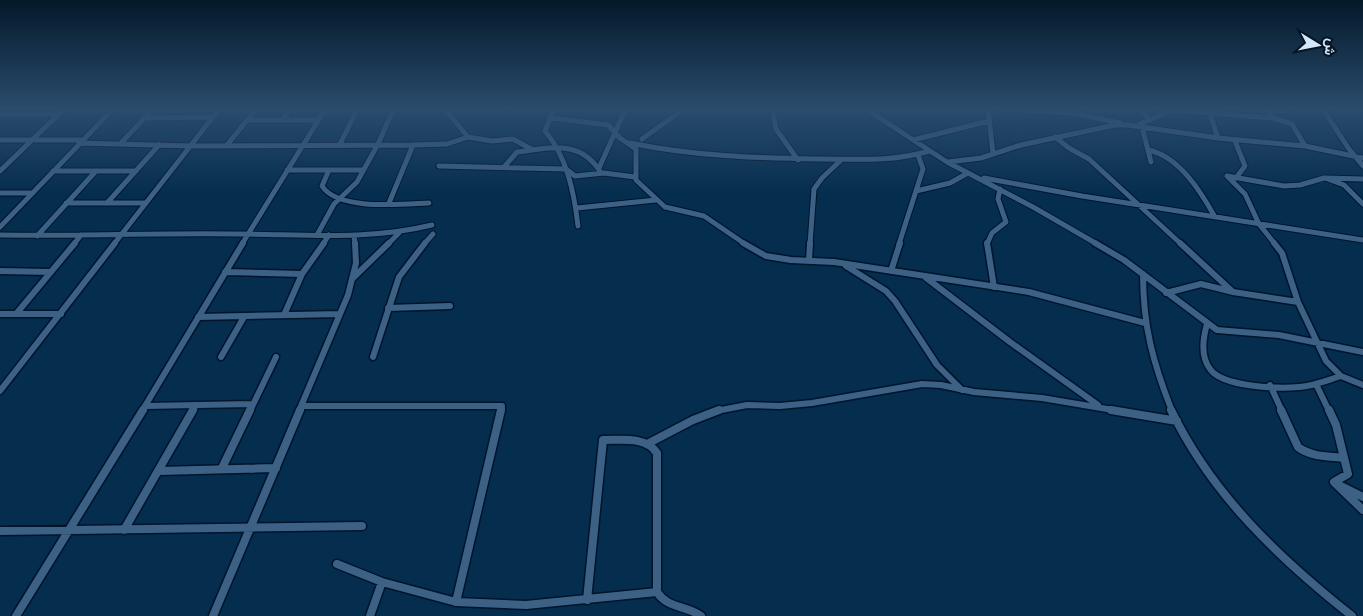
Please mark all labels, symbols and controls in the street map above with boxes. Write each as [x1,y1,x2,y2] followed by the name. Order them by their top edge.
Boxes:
[1293,20,1343,70] north arrow
[1320,37,1342,57] text: ش

